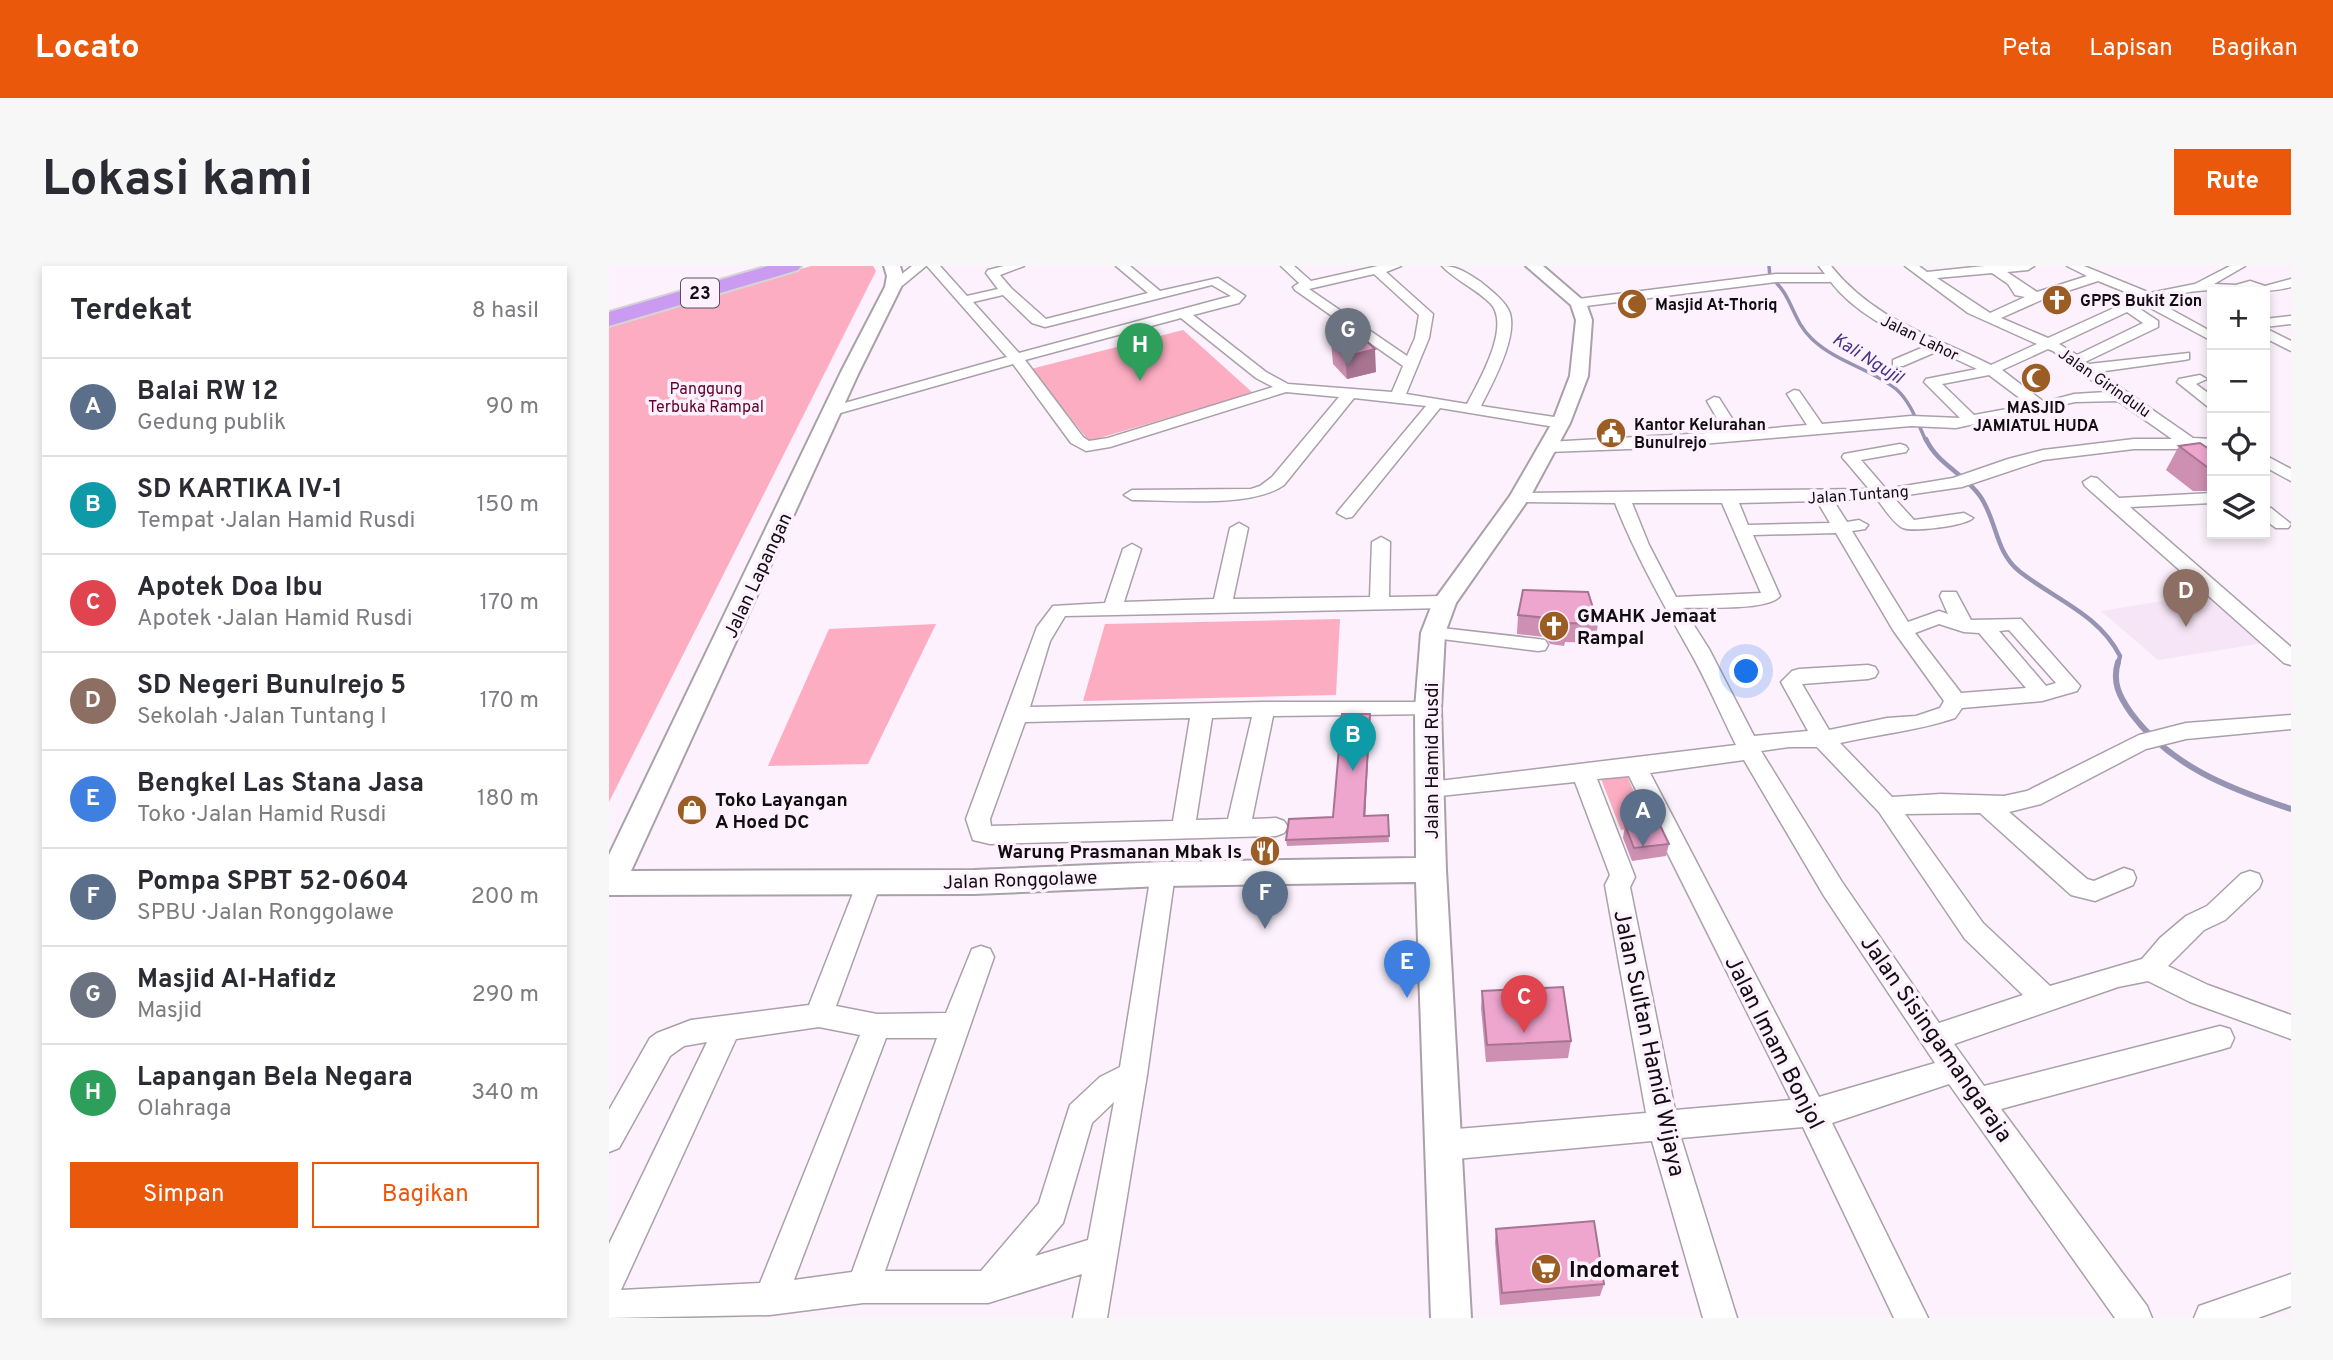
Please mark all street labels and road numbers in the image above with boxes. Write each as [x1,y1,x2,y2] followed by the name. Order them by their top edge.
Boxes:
[681,278,719,308] road number: 23
[1877,311,1961,366] street label: Jalan Lahor
[2054,344,2154,423] street label: Jalan Girindulu
[1807,482,1909,510] street label: Jalan Tuntang
[719,509,798,642] street label: Jalan Lapangan
[1421,682,1445,840] street label: Jalan Hamid Rusdi
[942,866,1098,896] street label: Jalan Ronggolawe
[1605,907,1690,1180] street label: Jalan Sultan Hamid Wijaya
[1852,930,2018,1149] street label: Jalan Sisingamangaraja
[1716,951,1829,1135] street label: Jalan Imam Bonjol

